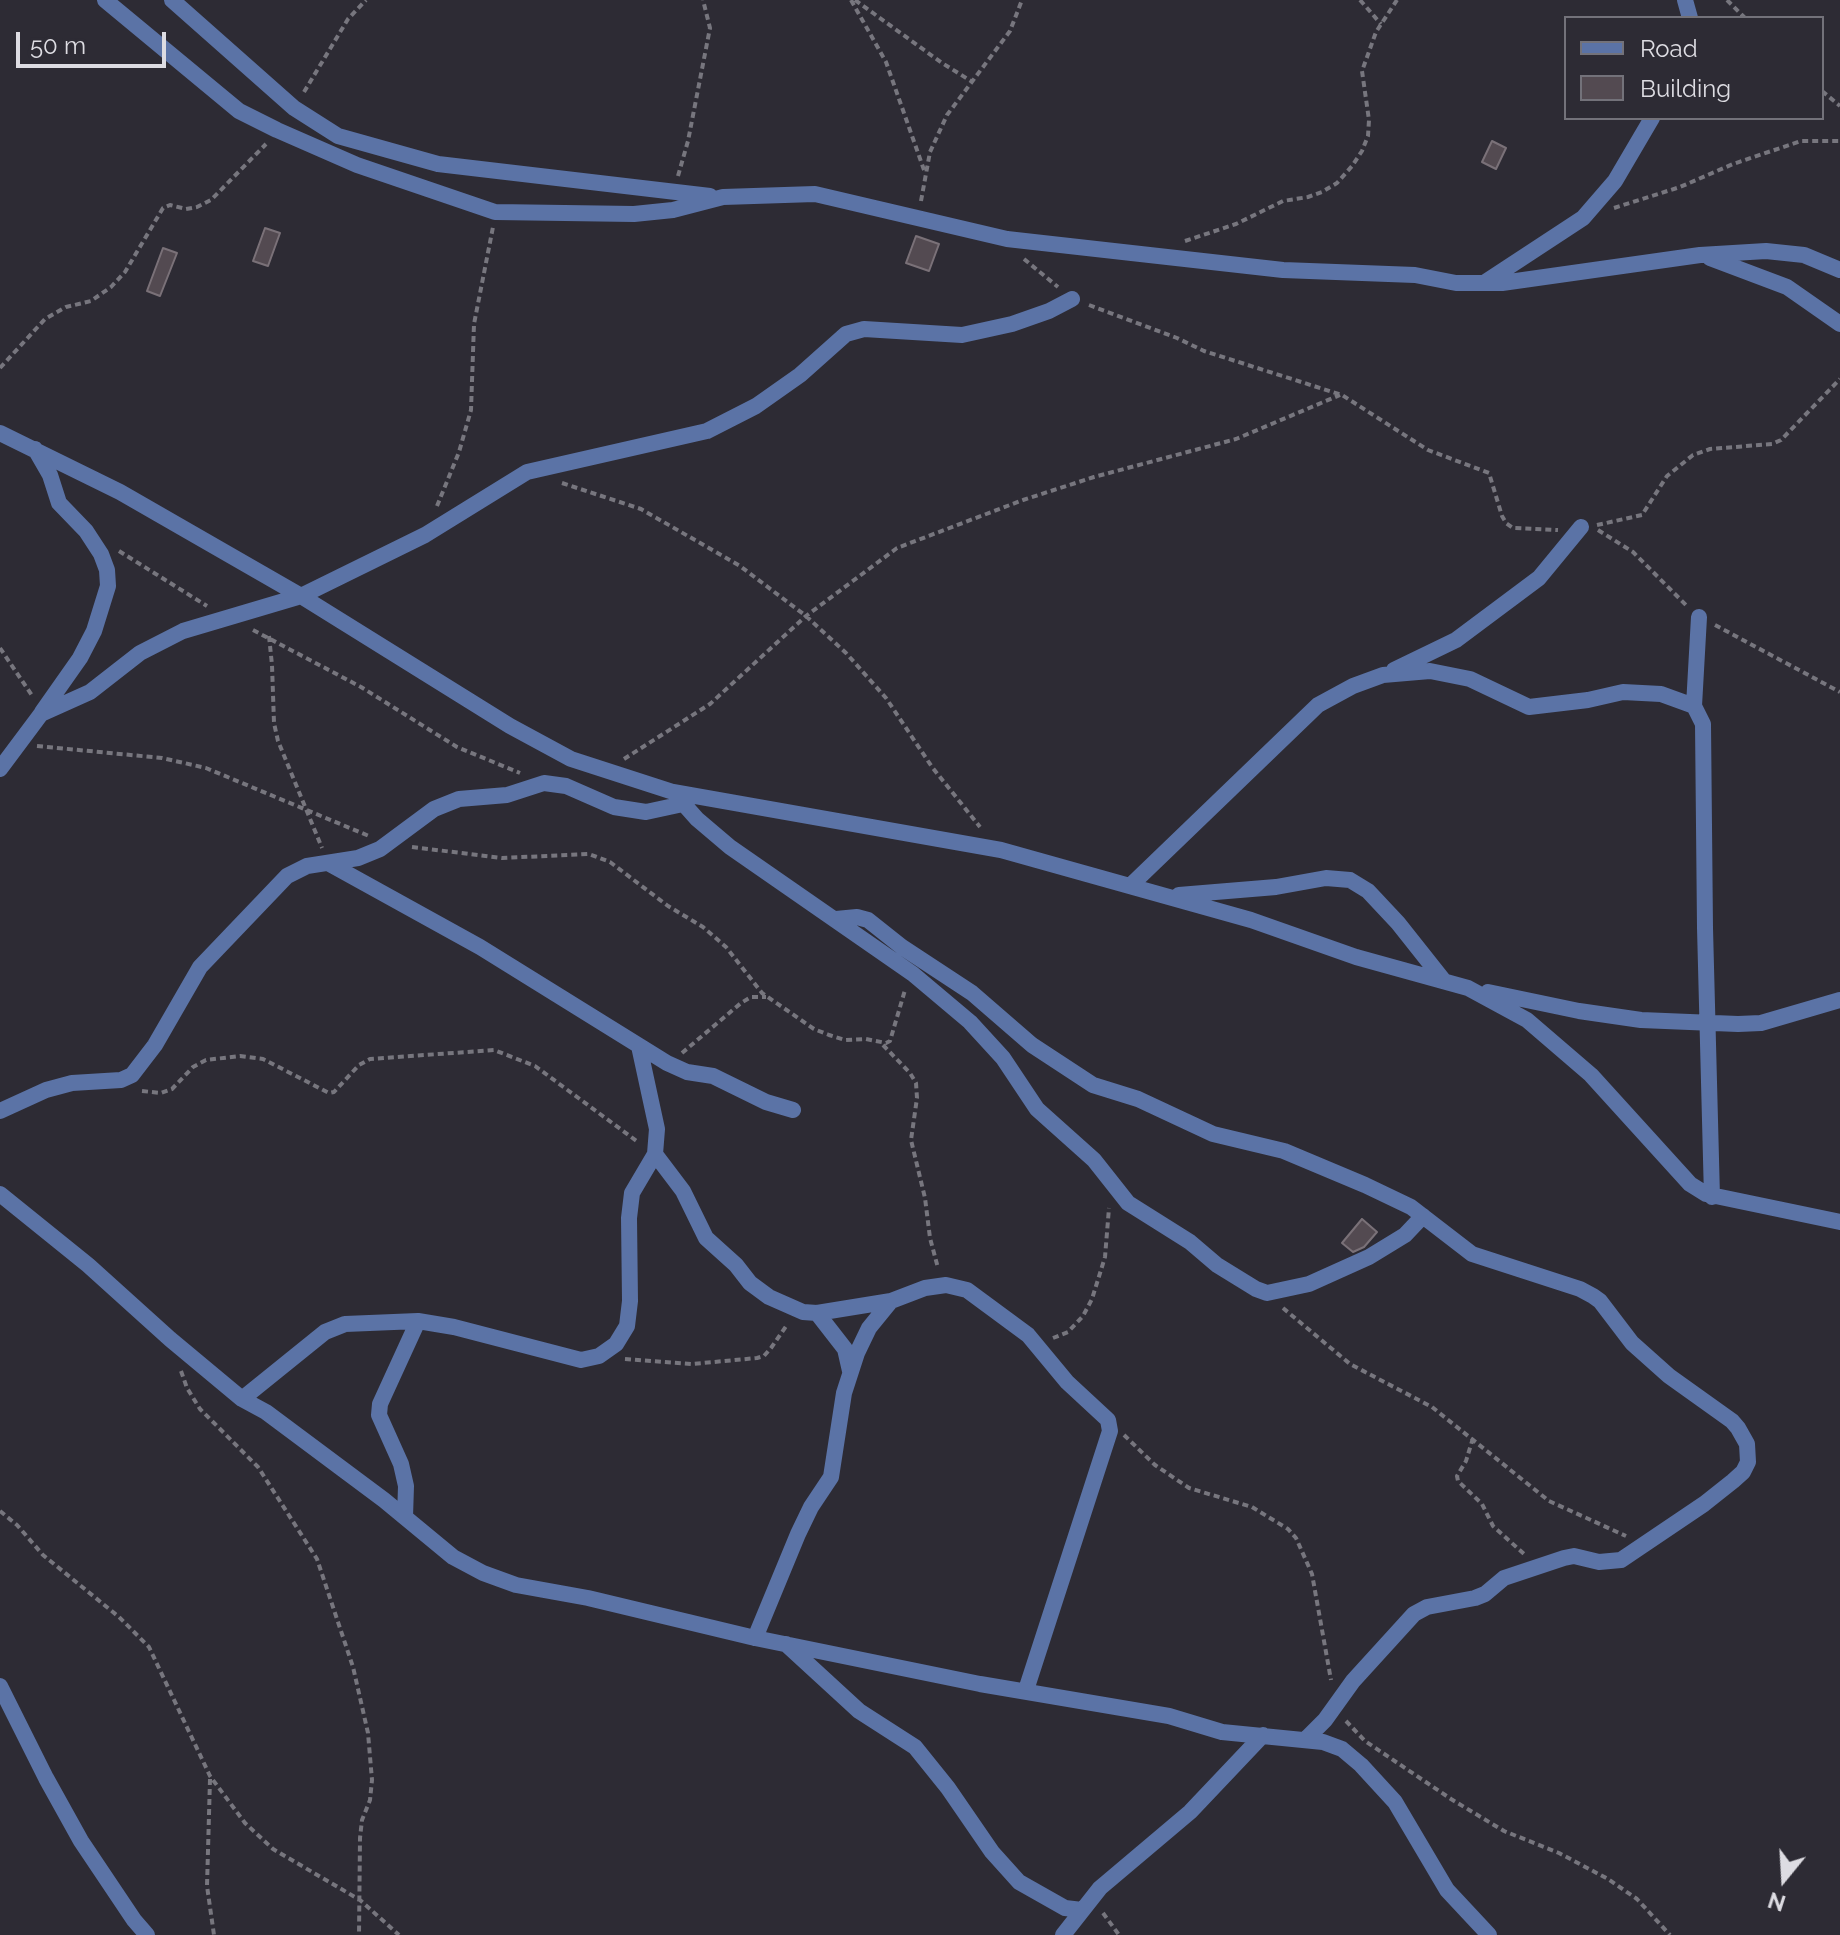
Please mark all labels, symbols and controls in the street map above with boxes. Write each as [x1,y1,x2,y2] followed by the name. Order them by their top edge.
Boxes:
[20,16,170,66] scale bar
[1564,16,1824,120] legend
[30,31,86,60] text: 50 m
[1640,34,1698,63] text: Road
[1640,74,1731,103] text: Building
[1744,1839,1824,1919] north arrow
[1765,1887,1789,1917] text: N

